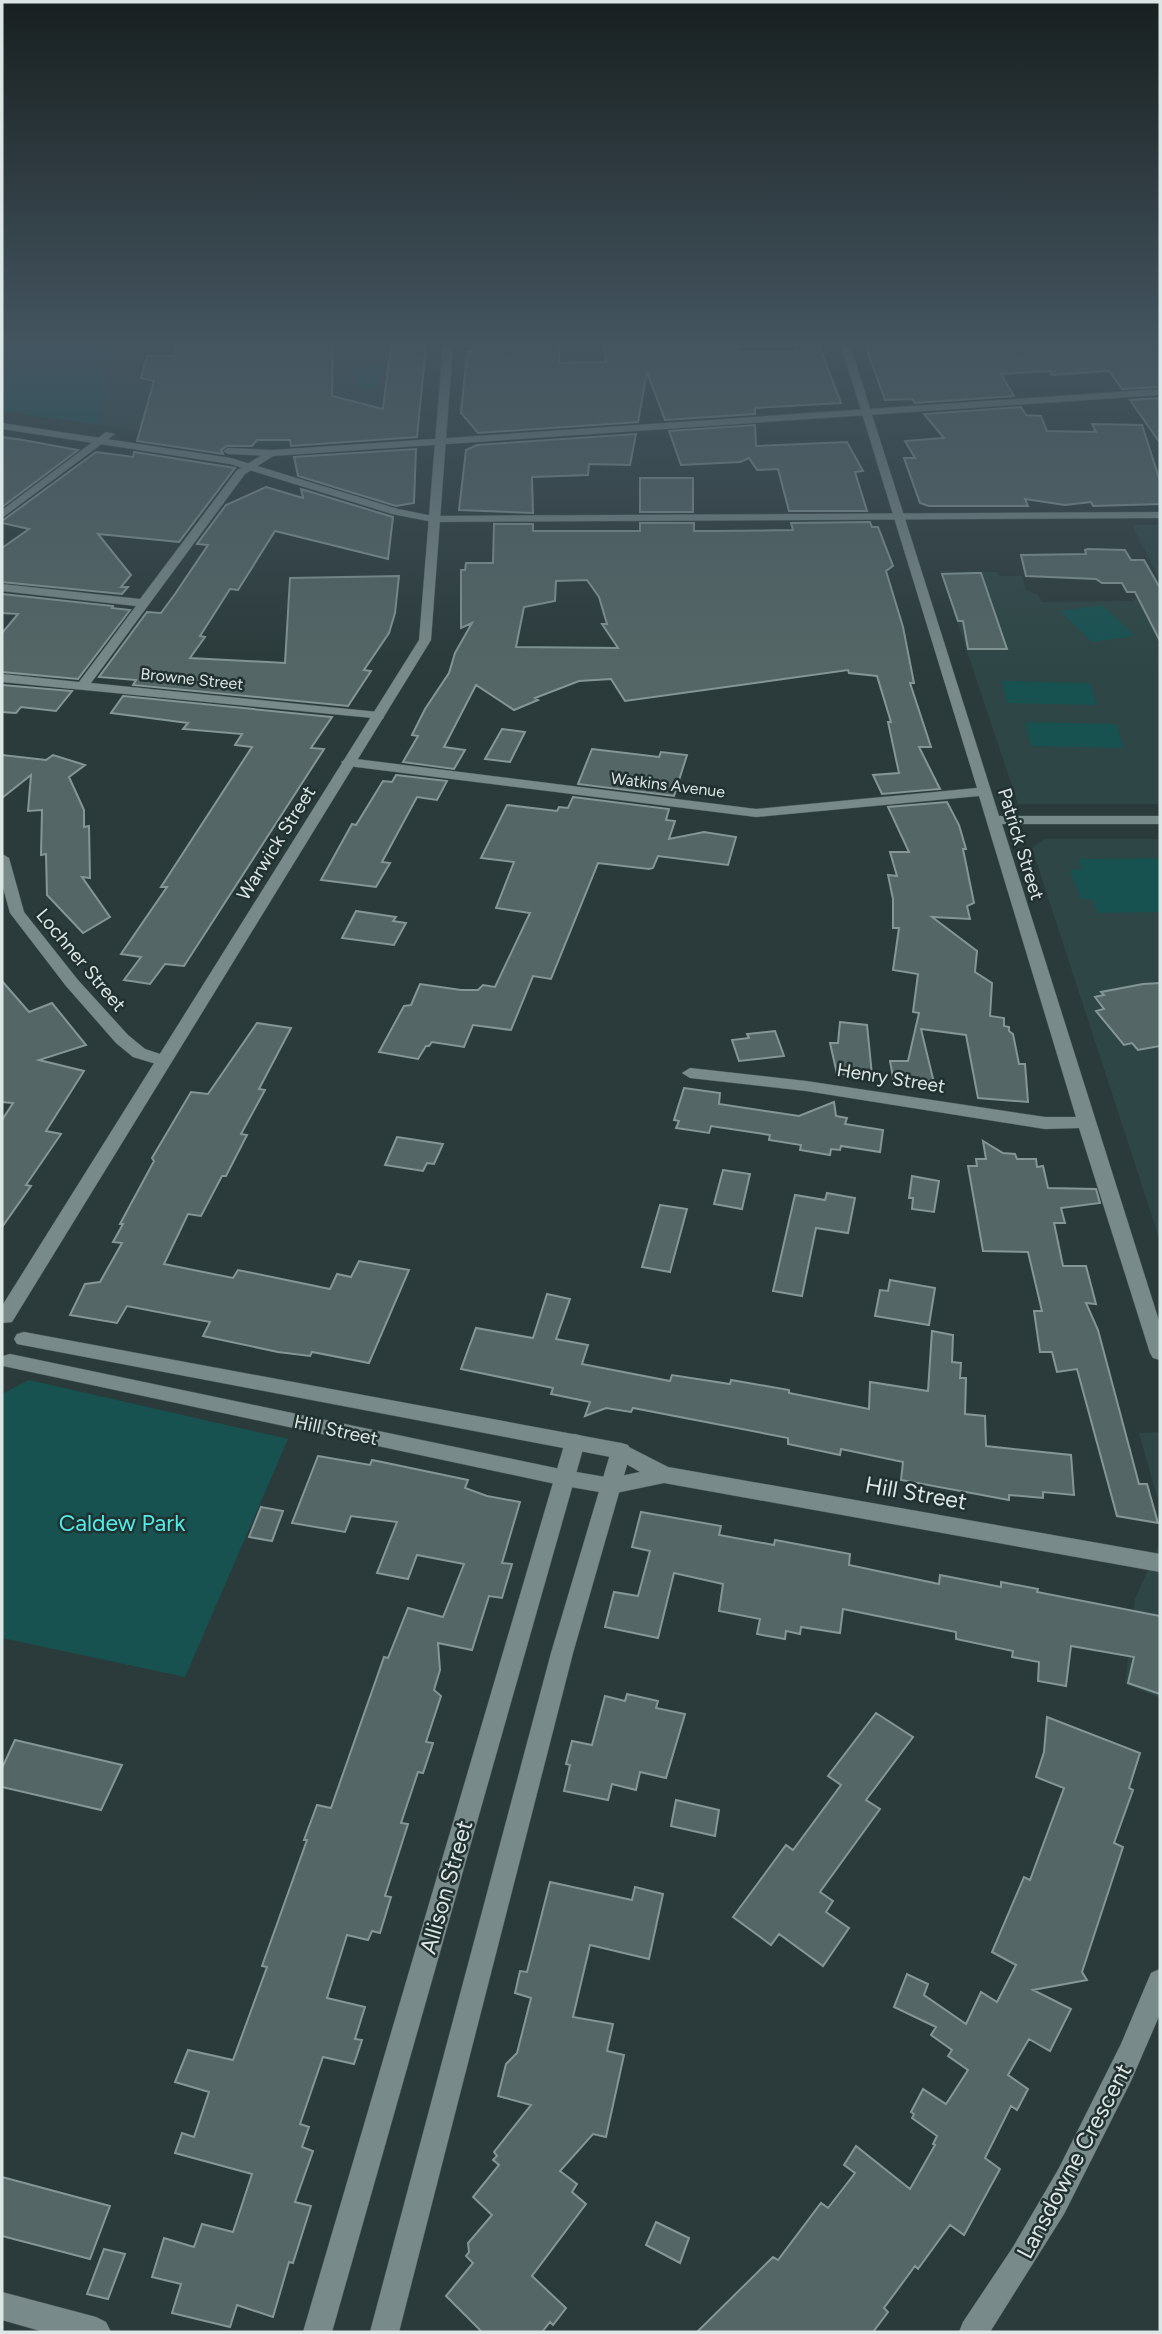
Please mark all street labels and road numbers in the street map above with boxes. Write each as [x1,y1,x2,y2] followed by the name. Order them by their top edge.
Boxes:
[140,664,244,694] street label: Browne Street
[610,769,726,801] street label: Watkins Avenue
[232,782,320,904] street label: Warwick Street
[993,785,1049,903] street label: Patrick Street
[31,904,131,1016] street label: Lochner Street
[835,1058,947,1098] street label: Henry Street
[292,1410,380,1450] street label: Hill Street
[863,1470,969,1516] street label: Hill Street
[414,1817,478,1957] street label: Allison Street
[1011,2059,1137,2263] street label: Lansdowne Crescent

